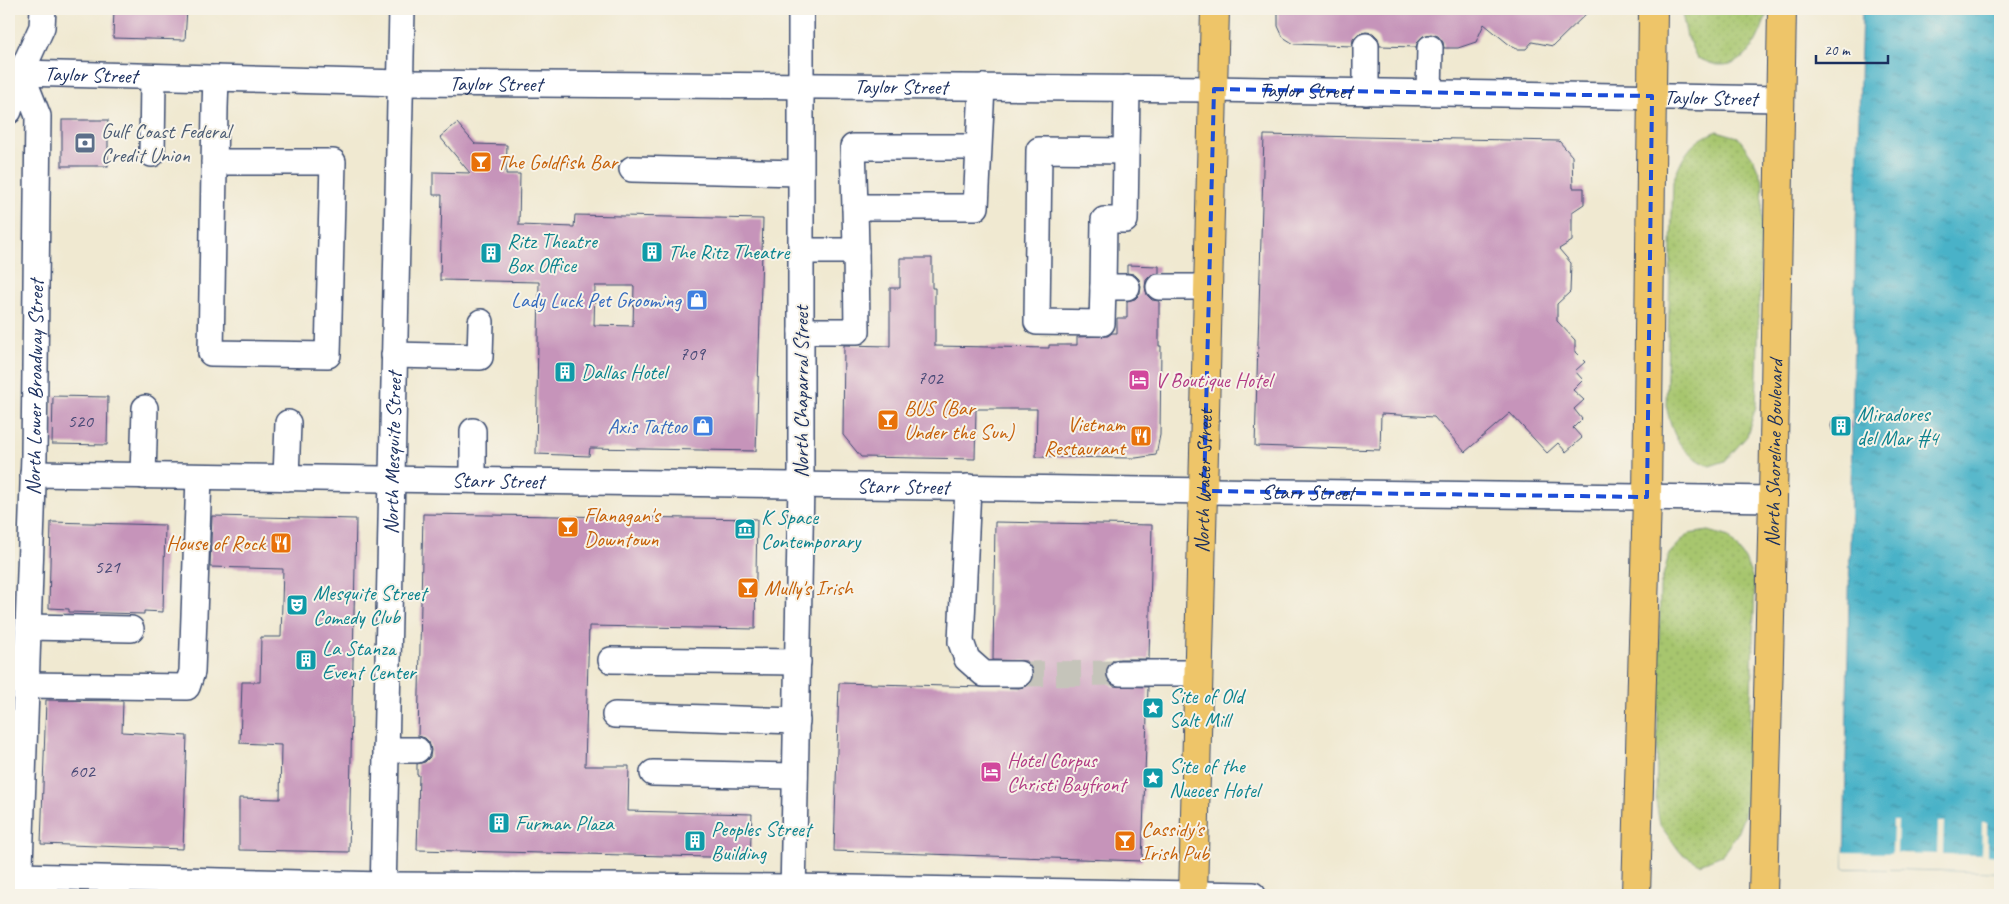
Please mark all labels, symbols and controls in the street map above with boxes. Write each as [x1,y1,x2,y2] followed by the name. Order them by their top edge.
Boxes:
[1816,32,1889,64] scale bar
[1824,41,1851,60] text: 20 m
[44,61,141,89] street label: Taylor Street
[449,70,546,97] street label: Taylor Street
[854,73,951,100] street label: Taylor Street
[1259,77,1356,104] street label: Taylor Street
[1664,84,1761,112] street label: Taylor Street
[101,118,234,168] place label: Gulf Coast Federal Credit Union
[73,131,97,155] bank icon: Gulf Coast Federal Credit Union
[497,149,619,175] place label: The Goldfish Bar
[469,150,493,174] bar icon: The Goldfish Bar
[507,228,599,278] place label: Ritz Theatre Box Office
[668,239,791,265] place label: The Ritz Theatre
[640,240,664,264] building icon: The Ritz Theatre
[479,241,503,265] building icon: Ritz Theatre Box Office
[20,276,49,496] street label: North Lower Broadway Street
[511,287,683,313] place label: Lady Luck Pet Grooming
[685,288,709,312] shop icon: Lady Luck Pet Grooming
[788,304,814,478] street label: North Chaparral Street
[679,342,706,366] house number: 709
[1759,355,1789,547] street label: North Shoreline Boulevard
[581,359,670,385] place label: Dallas Hotel
[553,360,577,384] building icon: Dallas Hotel
[917,366,944,390] house number: 702
[1155,367,1275,393] place label: V Boutique Hotel
[1127,368,1151,392] hotel icon: V Boutique Hotel
[378,369,407,535] street label: North Mesquite Street
[904,395,1015,445] place label: BUS (Bar Under the Sun)
[1857,401,1941,451] place label: Miradores del Mar #4
[1188,407,1218,553] street label: North Water Street
[876,408,900,432] bar icon: BUS (Bar Under the Sun)
[67,409,94,433] house number: 520
[1044,411,1127,461] place label: Vietnam Restaurant
[608,413,689,439] place label: Axis Tattoo
[691,414,715,438] shop icon: Axis Tattoo
[1829,414,1853,438] building icon: Miradores del Mar #4
[1129,424,1153,448] restaurant icon: Vietnam Restaurant
[452,467,547,494] street label: Starr Street
[857,473,952,500] street label: Starr Street
[1262,479,1357,506] street label: Starr Street
[584,502,662,552] place label: Flanagan's Downtown
[761,504,862,554] place label: K Space Contemporary
[556,515,580,539] bar icon: Flanagan's Downtown
[733,517,757,541] museum icon: K Space Contemporary
[166,530,267,556] place label: House of Rock
[269,531,293,555] restaurant icon: House of Rock
[94,555,121,579] house number: 521
[764,575,854,601] place label: Mully's Irish
[736,576,760,600] bar icon: Mully's Irish
[313,580,429,630] place label: Mesquite Street Comedy Club
[285,593,309,617] theatre icon: Mesquite Street Comedy Club
[322,635,417,685] place label: La Stanza Event Center
[294,648,318,672] building icon: La Stanza Event Center
[1169,683,1247,733] place label: Site of Old Salt Mill
[1141,696,1165,720] place icon: Site of Old Salt Mill
[1007,747,1128,797] place label: Hotel Corpus Christi Bayfront
[1169,753,1263,803] place label: Site of the Nueces Hotel
[69,759,96,783] house number: 602
[979,760,1003,784] hotel icon: Hotel Corpus Christi Bayfront
[1141,766,1165,790] place icon: Site of the Nueces Hotel
[515,810,615,836] place label: Furman Plaza
[487,811,511,835] building icon: Furman Plaza
[711,816,814,866] place label: Peoples Street Building
[1141,816,1211,866] place label: Cassidy's Irish Pub
[683,829,707,853] building icon: Peoples Street Building
[1113,829,1137,853] bar icon: Cassidy's Irish Pub

